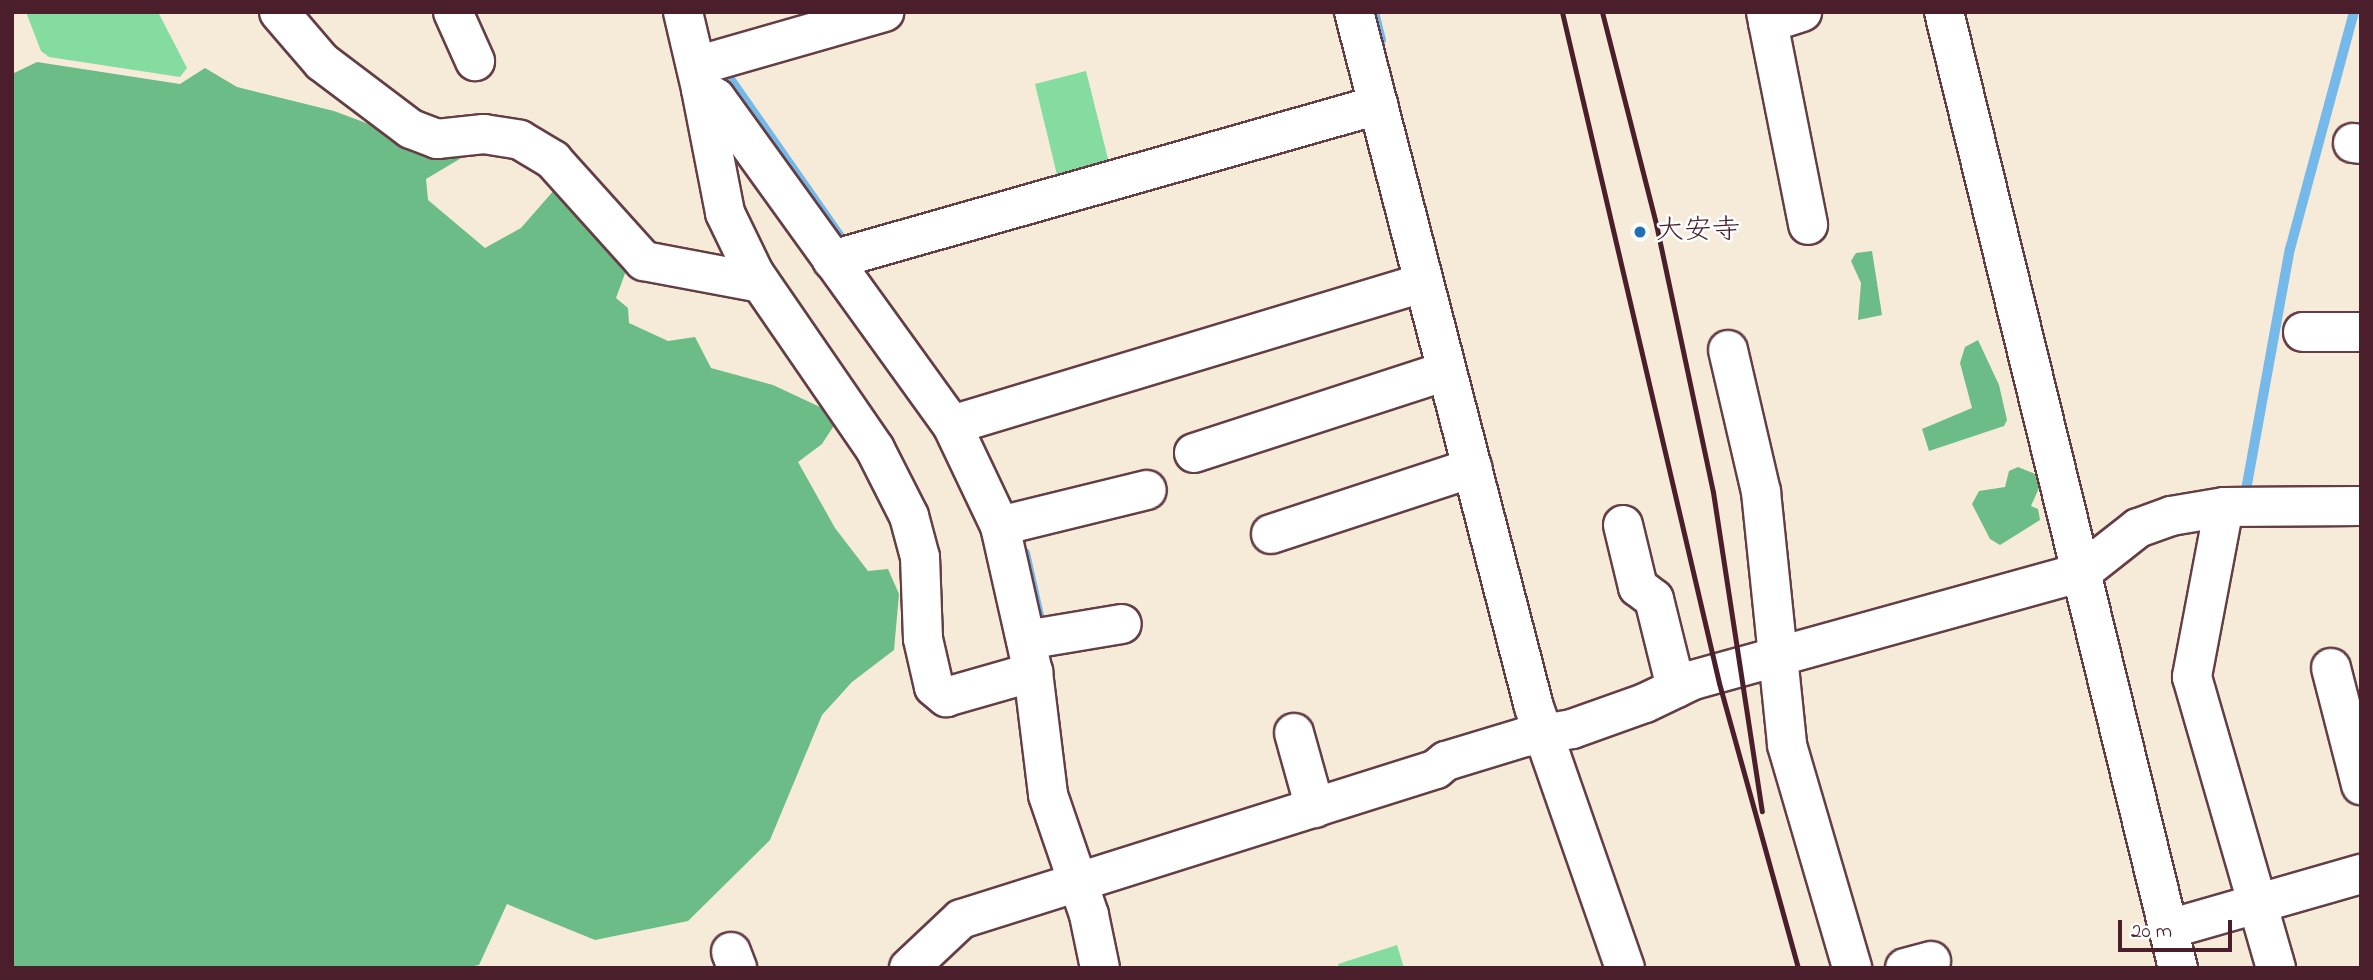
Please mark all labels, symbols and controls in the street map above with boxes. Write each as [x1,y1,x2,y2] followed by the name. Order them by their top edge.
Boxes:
[1656,215,1740,249] place label: 大安寺
[1630,222,1650,242] marker: 大安寺
[2121,906,2235,950] scale bar
[2131,917,2172,947] text: 20 m

